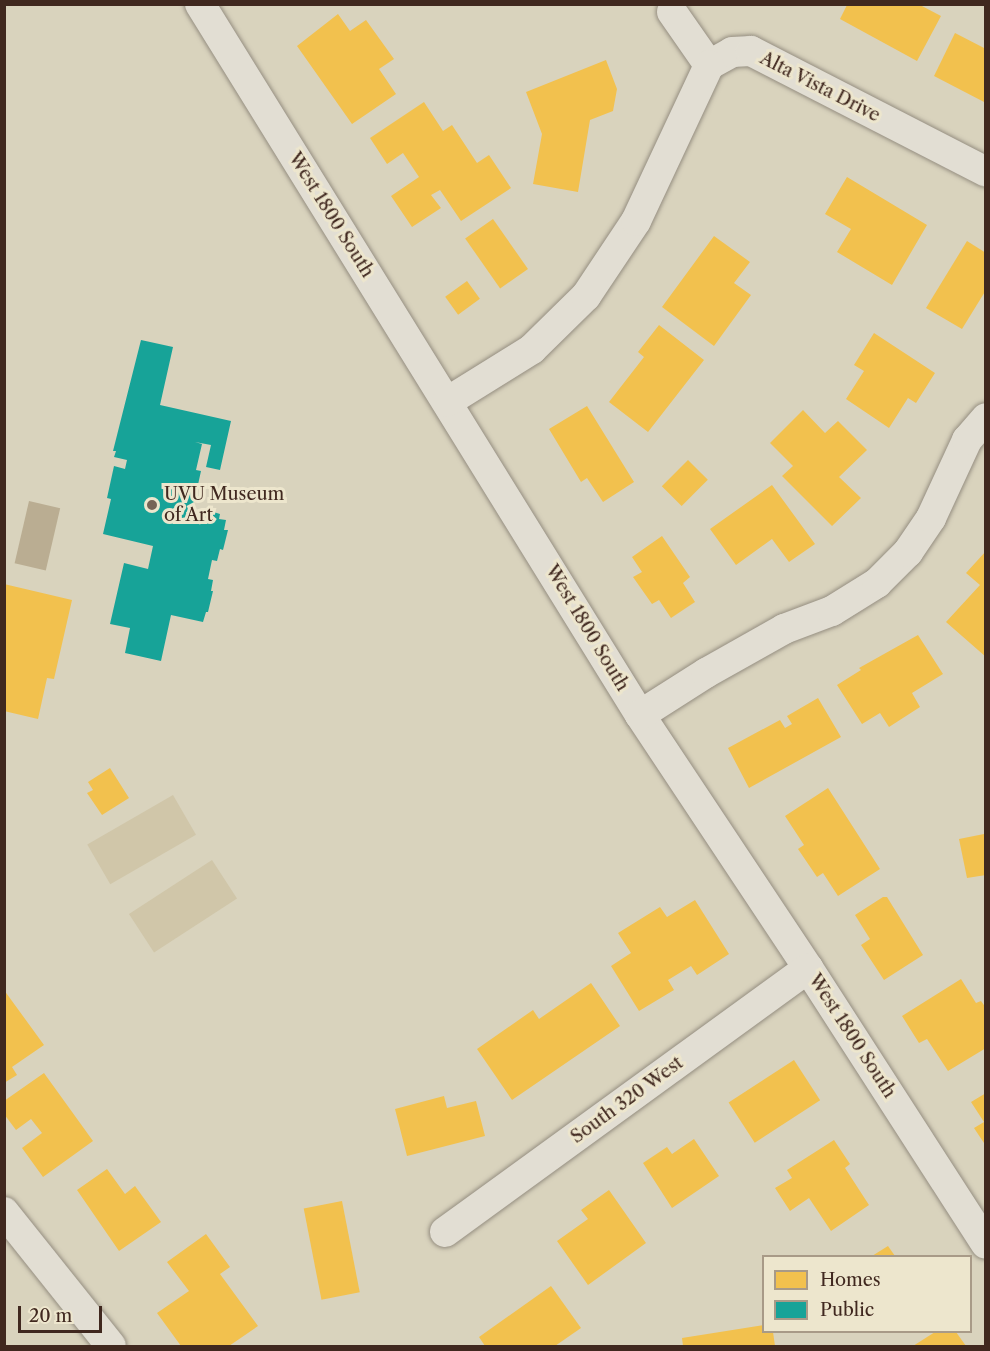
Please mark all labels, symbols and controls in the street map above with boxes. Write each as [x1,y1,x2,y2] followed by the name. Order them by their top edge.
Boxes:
[756,47,884,127] street label: Alta Vista Drive
[284,148,378,282] street label: West 1800 South
[164,484,284,526] place label: UVU Museum of Art
[145,498,159,512] marker: UVU Museum of Art
[541,561,633,695] street label: West 1800 South
[804,970,900,1102] street label: West 1800 South
[566,1052,688,1148] street label: South 320 West
[762,1255,972,1333] legend
[820,1269,881,1291] text: Homes
[21,1294,105,1332] scale bar
[820,1299,874,1321] text: Public
[29,1305,72,1327] text: 20 m

